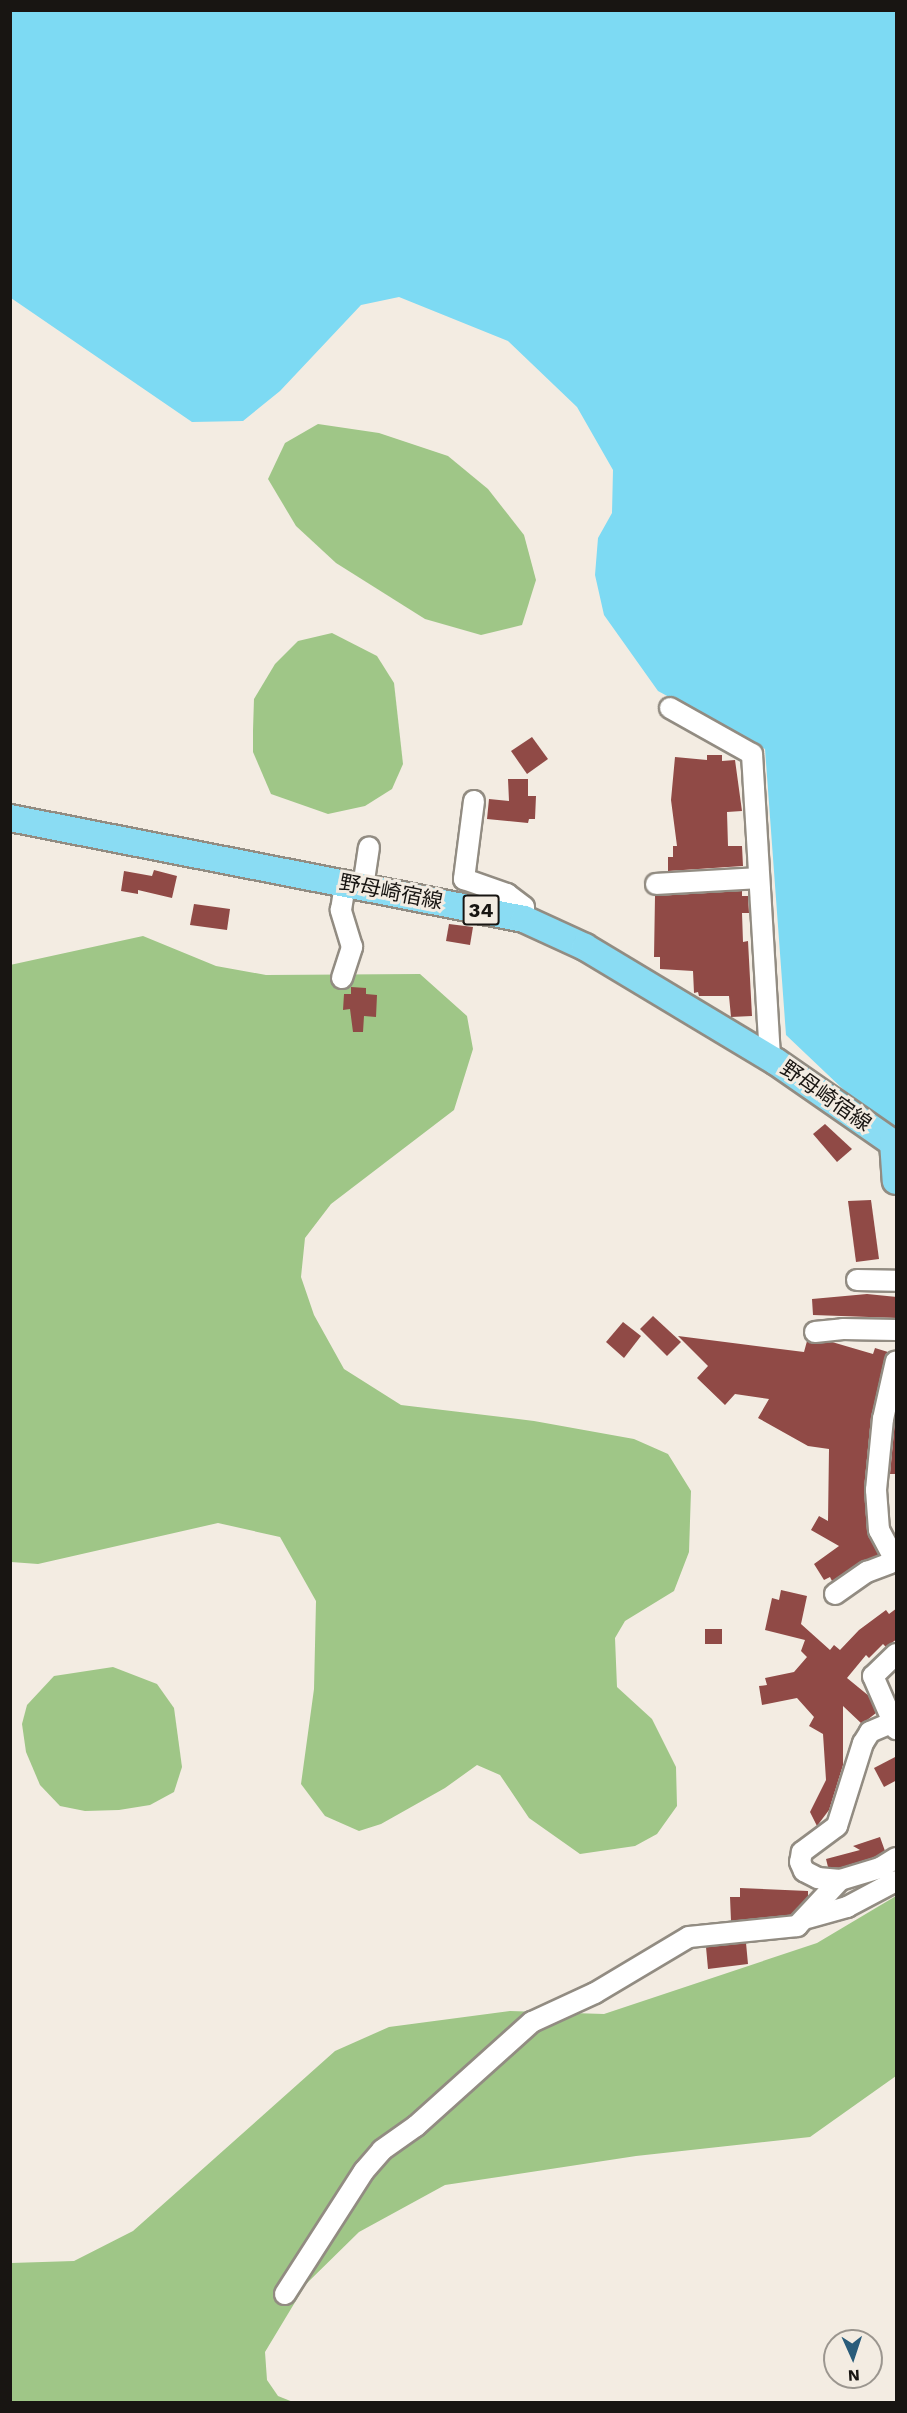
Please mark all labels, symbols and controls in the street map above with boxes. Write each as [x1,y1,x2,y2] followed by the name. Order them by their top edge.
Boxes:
[337,870,445,914] street label: 野母崎宿線
[462,893,500,927] road number: 34
[776,1056,876,1136] street label: 野母崎宿線
[823,2329,883,2389] north arrow
[847,2366,860,2385] text: N

